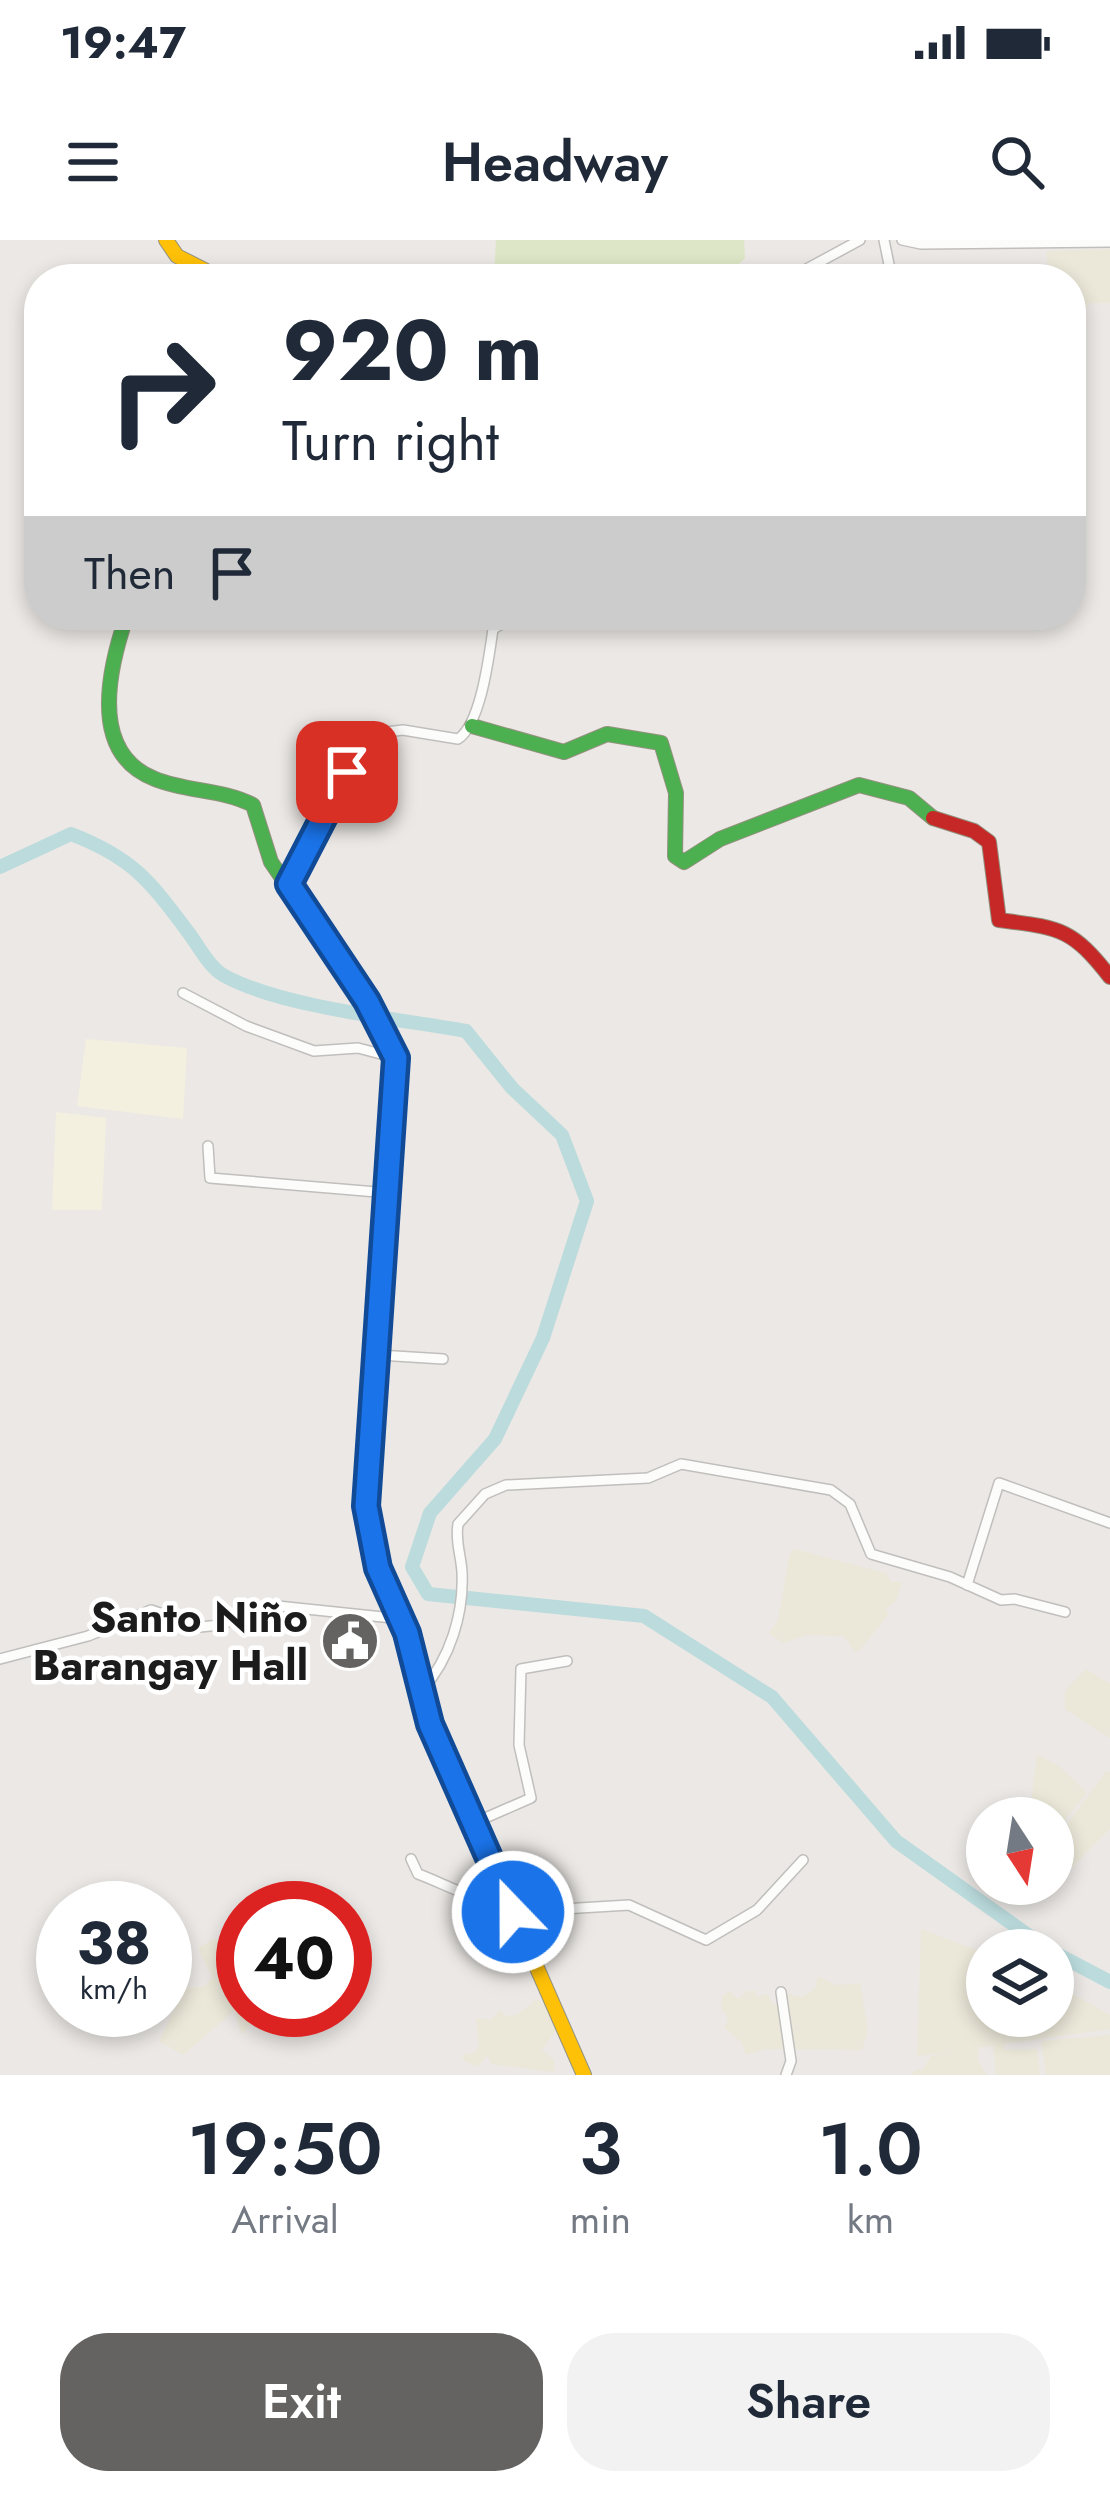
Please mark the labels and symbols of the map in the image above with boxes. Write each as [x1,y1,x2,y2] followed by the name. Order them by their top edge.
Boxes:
[296,721,398,823] pin
[33,1587,308,1696] place label: Santo Niño Barangay Hall
[319,1610,381,1672] public building icon: Santo Niño Barangay Hall
[966,1797,1074,1905] north arrow
[450,1849,576,1975] position arrow
[216,1881,372,2037] speed limit sign: 40

